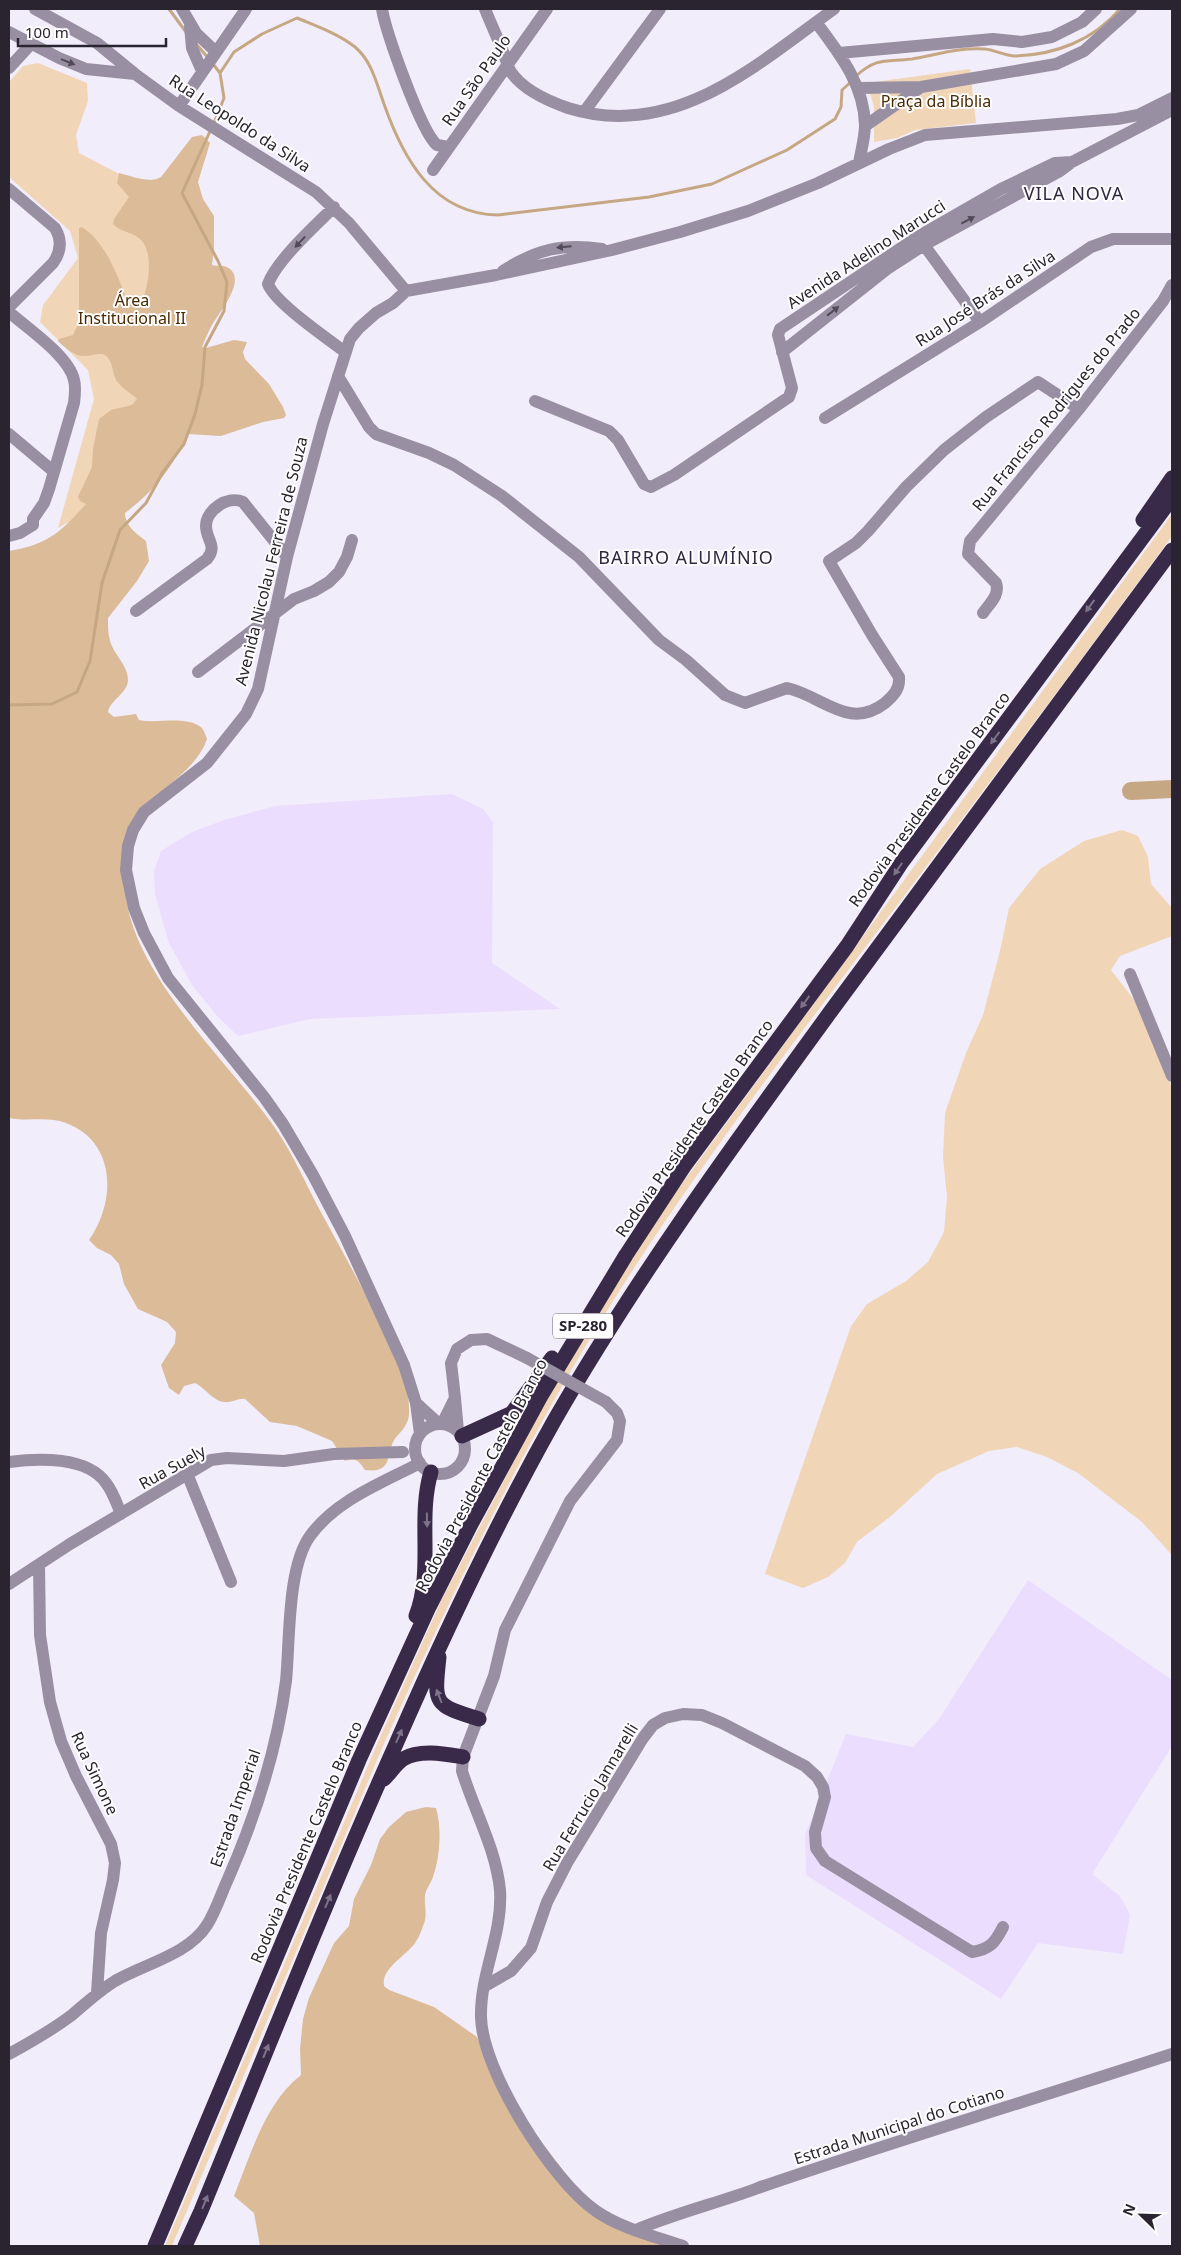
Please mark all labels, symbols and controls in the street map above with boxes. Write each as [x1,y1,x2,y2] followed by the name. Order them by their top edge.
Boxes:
[18,15,165,47] scale bar
[25,22,69,42] text: 100 m
[436,30,516,130] street label: Rua São Paulo
[61,58,75,66] one-way arrow
[165,69,315,177] street label: Rua Leopoldo da Silva
[881,90,991,112] park label: Praça da Bíblia
[1024,181,1124,205] district label: VILA NOVA
[782,194,950,314] street label: Avenida Adelino Marucci
[961,216,975,224] one-way arrow
[294,236,306,248] one-way arrow
[556,244,572,252] one-way arrow
[911,245,1059,351] street label: Rua José Brás da Silva
[78,289,186,329] park label: Área Institucional II
[967,302,1145,516] street label: Rua Francisco Rodrigues do Prado
[826,305,839,316] one-way arrow
[229,434,313,688] street label: Avenida Nicolau Ferreira de Souza
[598,545,774,569] district label: BAIRRO ALUMÍNIO
[1085,599,1095,613] one-way arrow
[843,687,1015,911] street label: Rodovia Presidente Castelo Branco
[989,731,1000,744] one-way arrow
[893,862,903,875] one-way arrow
[800,995,811,1008] one-way arrow
[610,1015,778,1241] street label: Rodovia Presidente Castelo Branco
[553,1314,613,1338] road number: SP-280
[410,1355,552,1595] street label: Rodovia Presidente Castelo Branco
[135,1439,210,1494] street label: Rua Suely
[423,1512,431,1528] one-way arrow
[435,1688,443,1703] one-way arrow
[245,1718,367,1966] street label: Rodovia Presidente Castelo Branco
[537,1719,643,1875] street label: Rua Ferrucio Jannarelli
[66,1728,124,1818] street label: Rua Simone
[396,1729,404,1743] one-way arrow
[204,1746,266,1870] street label: Estrada Imperial
[324,1893,332,1908] one-way arrow
[262,2043,270,2058] one-way arrow
[791,2081,1007,2169] street label: Estrada Municipal do Cotiano
[1116,2190,1166,2240] north arrow
[201,2194,209,2209] one-way arrow
[1118,2201,1140,2219] text: N

